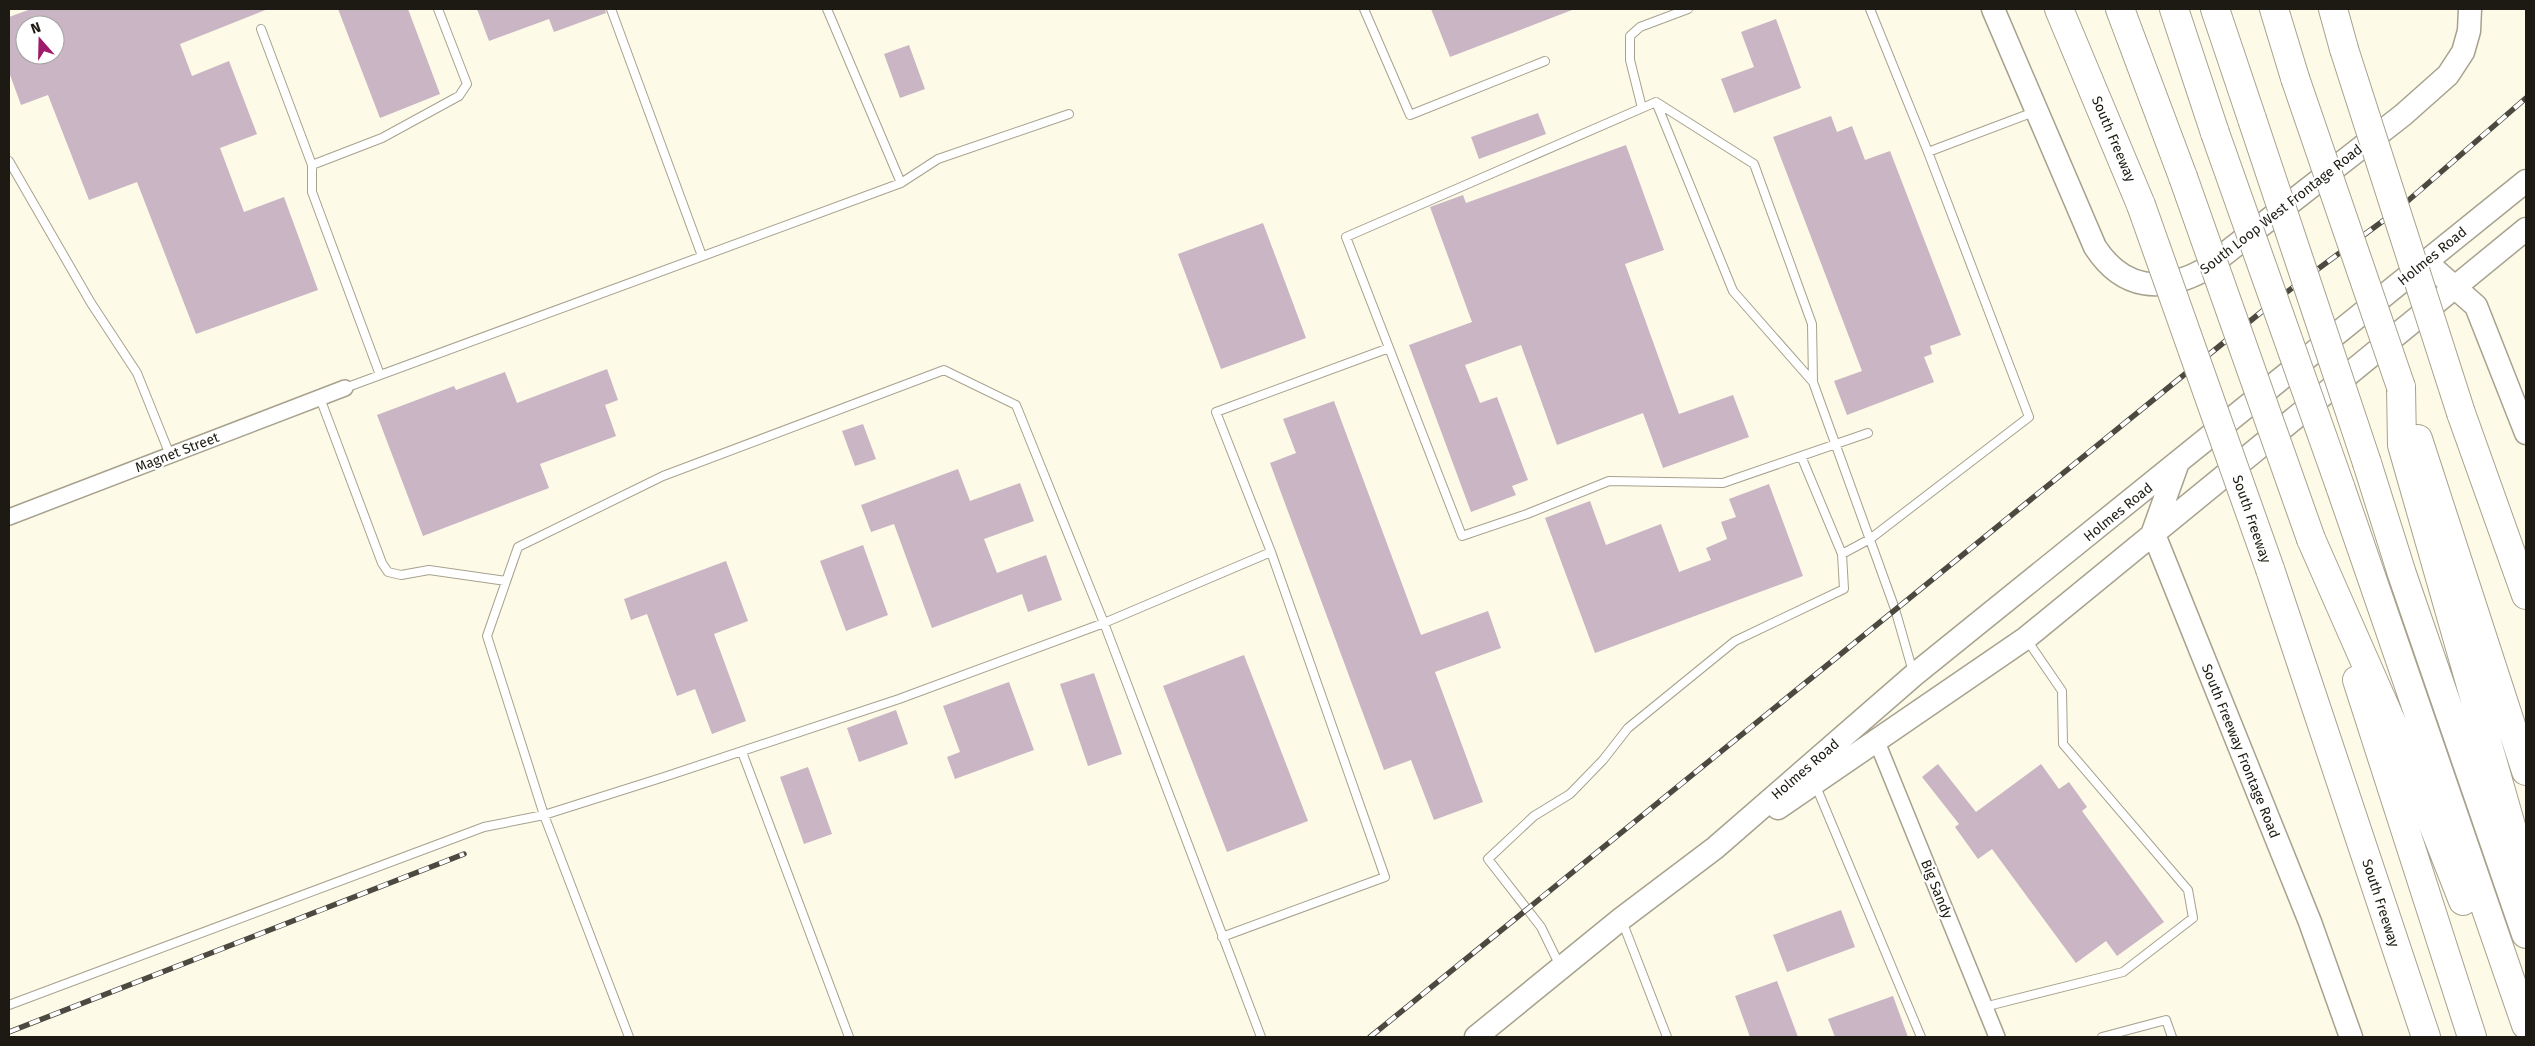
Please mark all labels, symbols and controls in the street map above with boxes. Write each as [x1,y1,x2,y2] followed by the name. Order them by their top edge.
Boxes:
[15,15,65,65] north arrow
[28,19,43,38] text: N
[2088,94,2139,185] street label: South Freeway
[2197,141,2366,278] street label: South Loop West Frontage Road
[2394,223,2470,289] street label: Holmes Road
[133,428,222,476] street label: Magnet Street
[2229,473,2275,565] street label: South Freeway
[2080,479,2156,545] street label: Holmes Road
[2198,662,2283,841] street label: South Freeway Frontage Road
[1768,735,1843,803] street label: Holmes Road
[1917,857,1956,921] street label: Big Sandy
[2358,857,2403,949] street label: South Freeway

